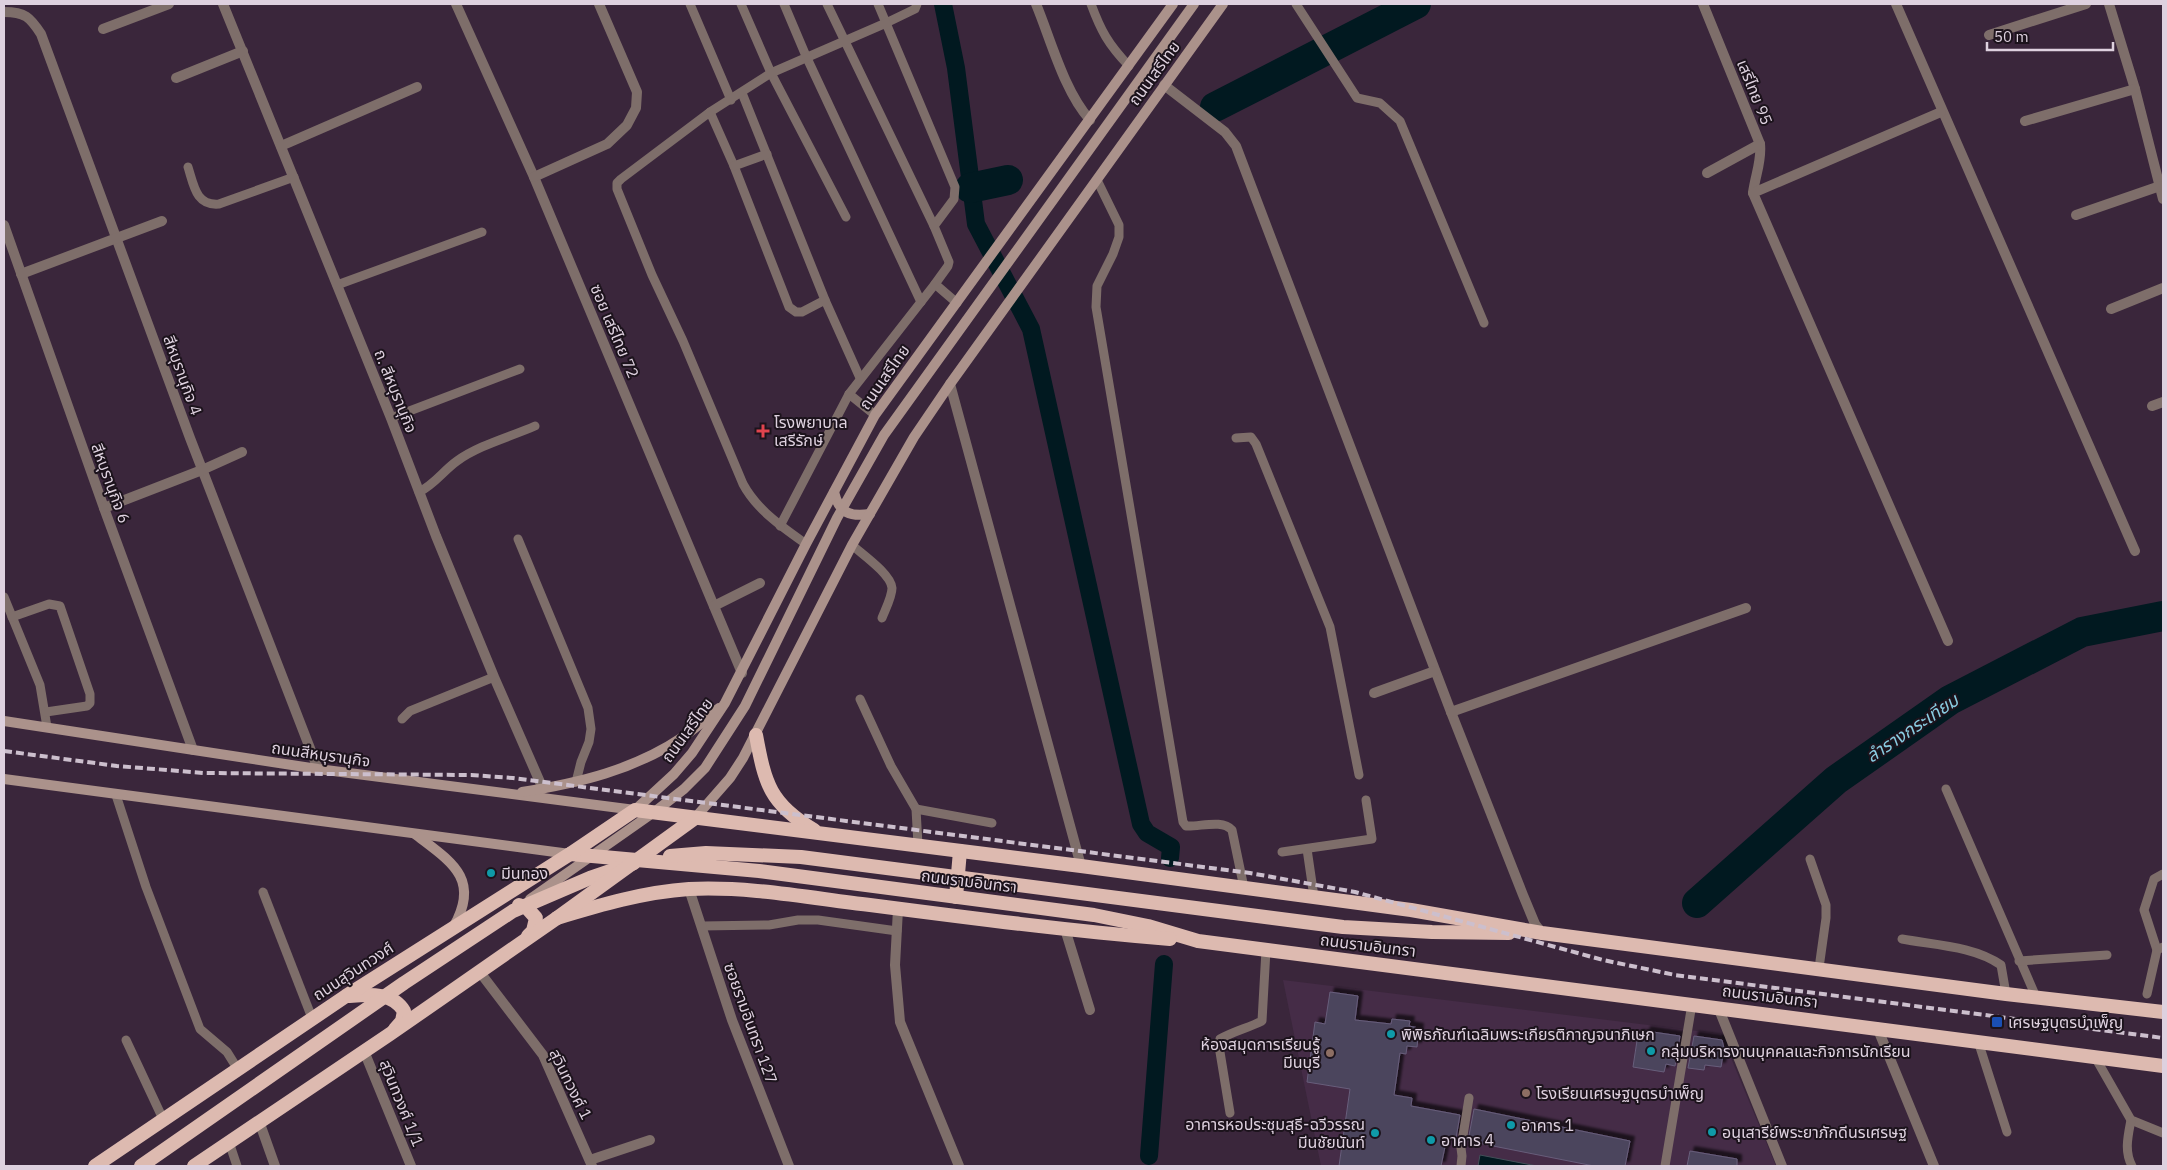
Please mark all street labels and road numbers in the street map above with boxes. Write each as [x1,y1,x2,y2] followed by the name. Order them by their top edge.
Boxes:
[1124,37,1184,109] street label: ถนนเสรีไทย
[1733,56,1777,128] street label: เสรีไทย 95
[586,281,644,381] street label: ซอย เสรีไทย 72
[159,332,207,418] street label: สีหบุรานุกิจ 4
[854,341,914,413] street label: ถนนเสรีไทย
[370,346,422,436] street label: ถ. สีหบุรานุกิจ
[87,440,135,526] street label: สีหบุรานุกิจ 6
[657,694,717,766] street label: ถนนเสรีไทย
[270,737,372,771] street label: ถนนสีหบุรานุกิจ
[920,865,1018,897] street label: ถนนรามอินทรา
[1319,929,1417,961] street label: ถนนรามอินทรา
[309,937,397,1005] street label: ถนนสุวินทวงศ์
[720,960,782,1086] street label: ซอยรามอินทรา 127
[1721,980,1819,1012] street label: ถนนรามอินทรา
[545,1045,597,1123] street label: สุวินทวงศ์ 1
[375,1057,429,1149] street label: สุวินทวงศ์ 1/1

